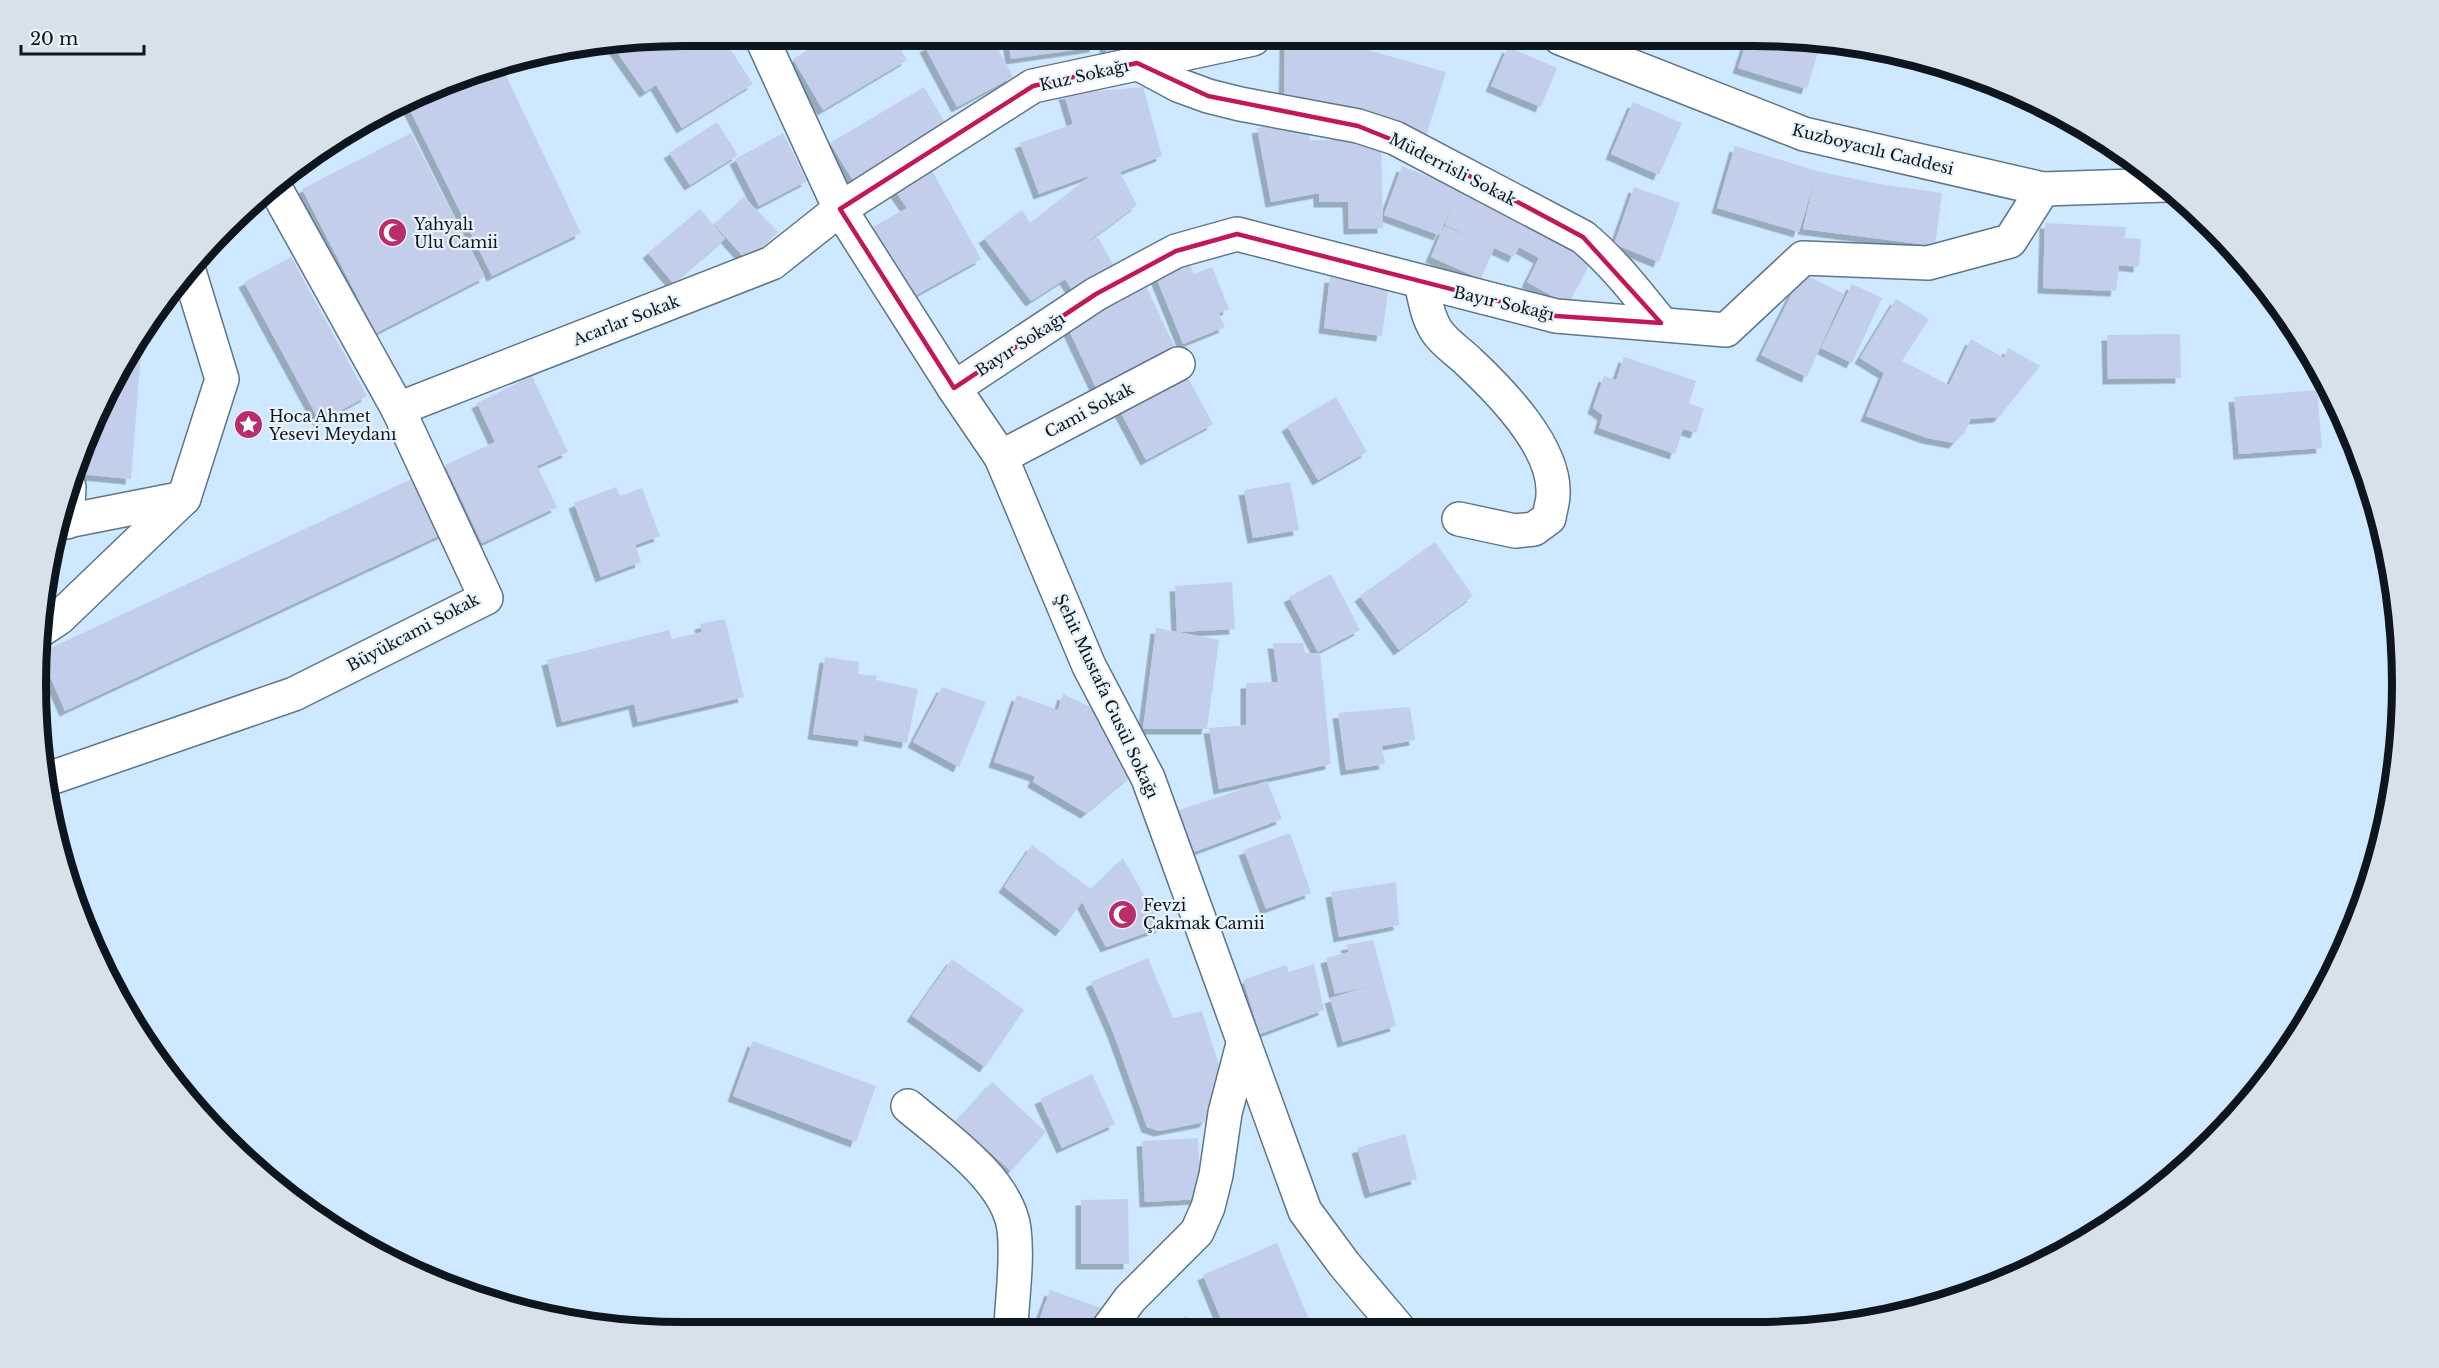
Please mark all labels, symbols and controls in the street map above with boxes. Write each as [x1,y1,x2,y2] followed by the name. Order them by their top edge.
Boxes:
[21,18,144,56] scale bar
[30,28,78,50] text: 20 m
[1037,55,1131,95] street label: Kuz Sokağı
[1790,119,1956,179] street label: Kuzboyacılı Caddesi
[1386,128,1520,210] street label: Müderrisli Sokak
[413,214,499,252] place label: Yahyalı Ulu Camii
[377,217,409,249] mosque icon: Yahyalı Ulu Camii
[1452,282,1557,324] street label: Bayır Sokağı
[569,290,682,350] street label: Acarlar Sokak
[971,307,1069,380] street label: Bayır Sokağı
[1041,378,1137,442] street label: Cami Sokak
[268,406,397,444] place label: Hoca Ahmet Yesevi Meydanı
[232,409,264,441] place icon: Hoca Ahmet Yesevi Meydanı
[343,589,483,675] street label: Büyükcami Sokak
[1051,591,1164,802] street label: Şehit Mustafa Gusül Sokağı
[1143,895,1265,933] place label: Fevzi Çakmak Camii
[1106,898,1138,930] mosque icon: Fevzi Çakmak Camii

